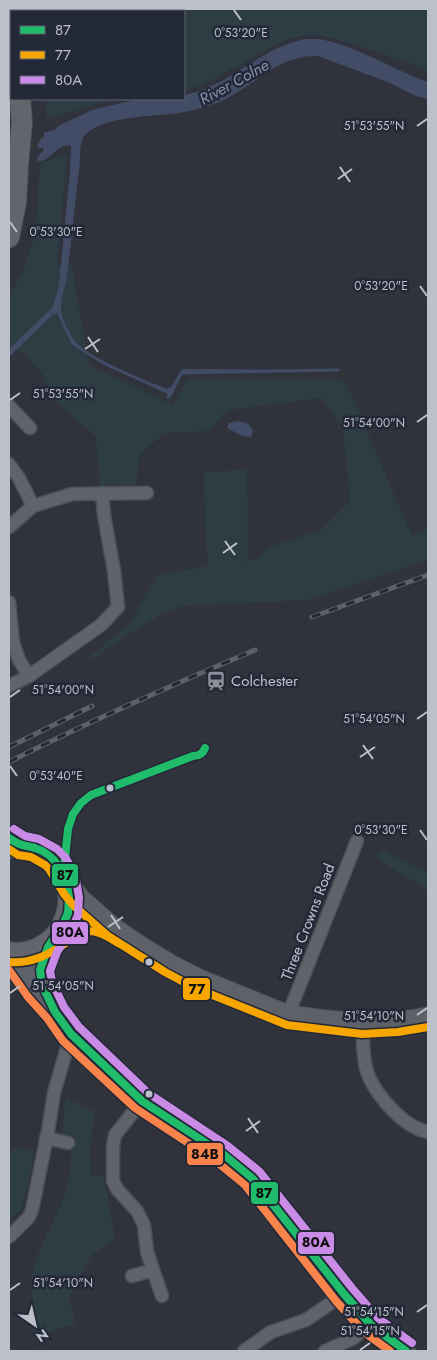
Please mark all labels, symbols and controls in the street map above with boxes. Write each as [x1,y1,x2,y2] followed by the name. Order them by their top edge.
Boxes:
[10,10,185,100] legend
[55,19,71,41] text: 87
[214,24,268,42] text: 0°53'20"E
[55,44,71,66] text: 77
[195,53,273,111] water label: River Colne
[55,69,82,91] text: 80A
[344,117,404,135] text: 51°53'55"N
[29,223,83,241] text: 0°53'30"E
[354,277,408,295] text: 0°53'20"E
[33,385,93,403] text: 51°53'55"N
[343,414,405,432] text: 51°54'00"N
[205,670,227,692] station icon: Colchester
[231,670,299,692] place label: Colchester
[32,681,94,699] text: 51°54'00"N
[343,710,405,728] text: 51°54'05"N
[29,767,83,785] text: 0°53'40"E
[105,783,115,793] unlabelled marker
[354,821,408,839] text: 0°53'30"E
[276,860,340,984] street label: Three Crowns Road
[51,863,79,887] line badge: 87
[56,865,74,885] text: 87
[51,921,89,945] line badge: 80A
[56,922,85,942] text: 80A
[144,957,154,967] unlabelled marker
[32,977,94,995] text: 51°54'05"N
[182,977,211,1001] line badge: 77
[189,979,206,999] text: 77
[344,1007,404,1025] text: 51°54'10"N
[144,1089,154,1099] unlabelled marker
[186,1142,224,1166] line badge: 84B
[191,1144,219,1164] text: 84B
[250,1181,279,1205] line badge: 87
[255,1183,273,1203] text: 87
[297,1231,335,1255] line badge: 80A
[302,1232,331,1252] text: 80A
[33,1274,93,1292] text: 51°54'10"N
[10,1300,60,1350] north arrow
[344,1303,404,1321] text: 51°54'15"N
[340,1322,400,1340] text: 51°54'15"N
[32,1324,52,1347] text: N

